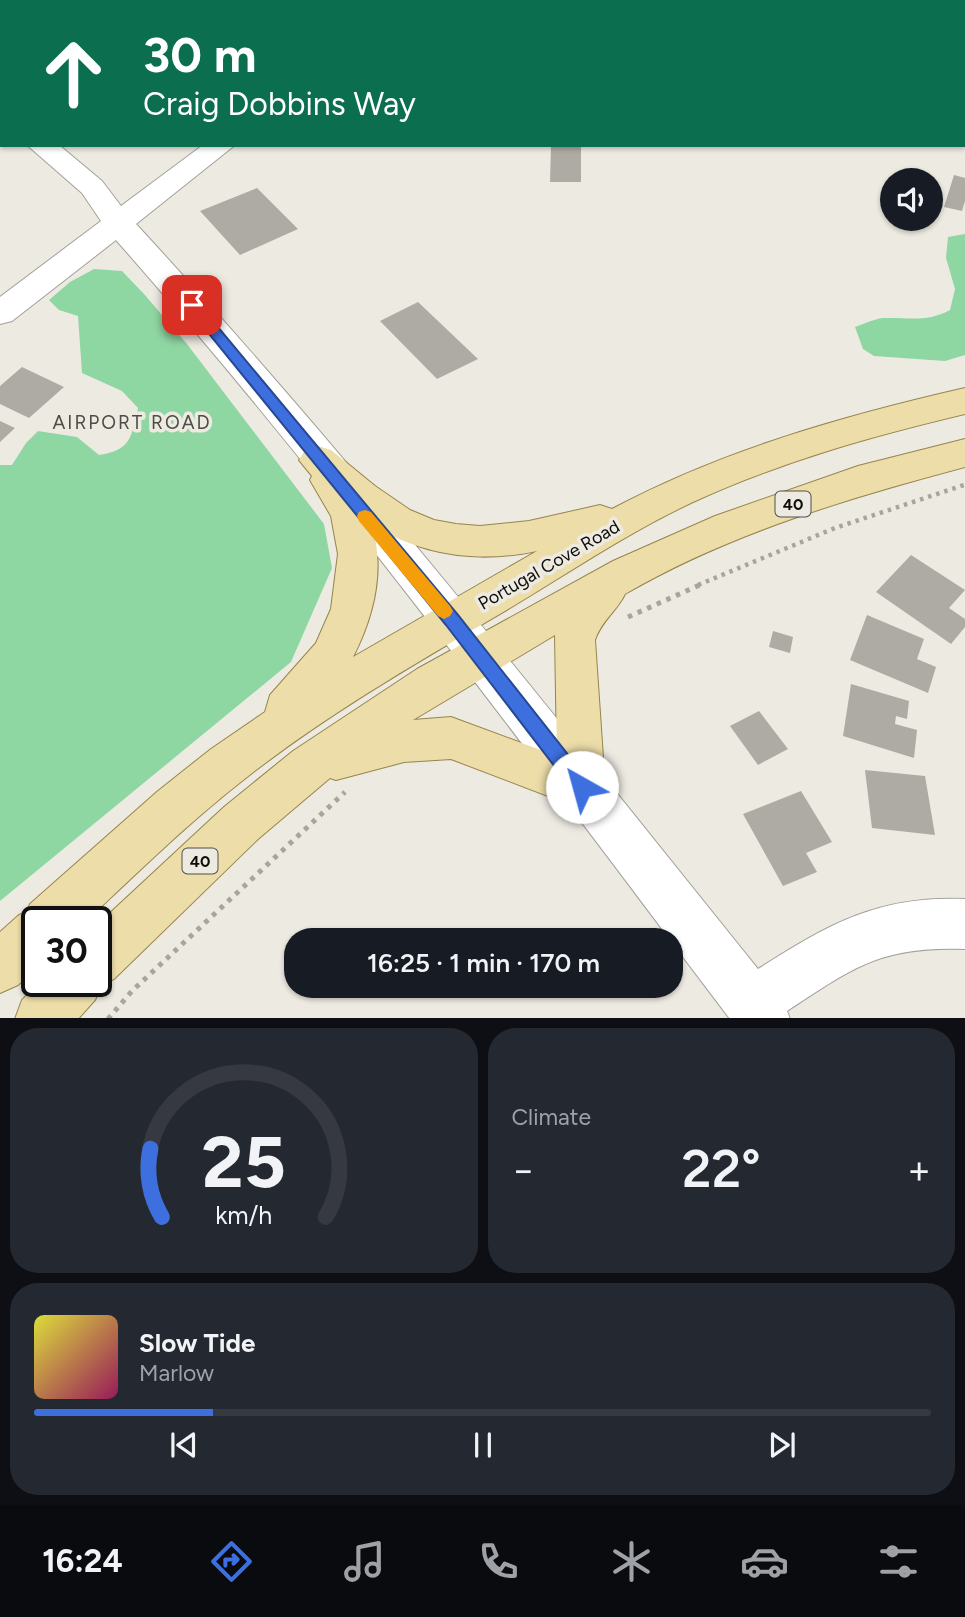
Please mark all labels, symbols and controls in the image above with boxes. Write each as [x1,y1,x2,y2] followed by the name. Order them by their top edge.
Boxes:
[143,25,256,84] text: 30 m
[28,28,119,119] icon: ahead
[143,85,416,123] text: Craig Dobbins Way
[880,168,943,231] map controls
[880,168,943,231] button: sound
[162,275,222,335] pin
[173,286,211,324] icon: arrive
[52,411,212,434] district label: AIRPORT ROAD
[776,491,810,516] road number: 40
[474,516,624,614] street label: Portugal Cove Road
[545,750,619,824] position arrow
[182,848,218,874] road number: 40
[21,906,112,997] speed limit sign: 30
[367,947,600,979] text: 16:25 · 1 min · 170 m
[512,1103,591,1131] text: Climate
[202,1118,286,1205] text: 25
[682,1138,761,1200] text: 22°
[512,1147,535,1193] text: −
[907,1147,931,1193] text: +
[215,1199,272,1229] text: km/h
[139,1327,255,1359] text: Slow Tide
[139,1359,214,1387] text: Marlow
[165,1426,203,1464] icon: previous
[464,1426,502,1464] icon: pause
[763,1426,801,1464] icon: next
[207,1537,256,1586] icon: directions
[340,1537,389,1586] icon: music
[474,1537,523,1586] icon: phone
[607,1537,656,1586] icon: climate
[740,1537,789,1586] icon: car
[874,1537,923,1586] icon: filters
[42,1542,123,1580] text: 16:24

